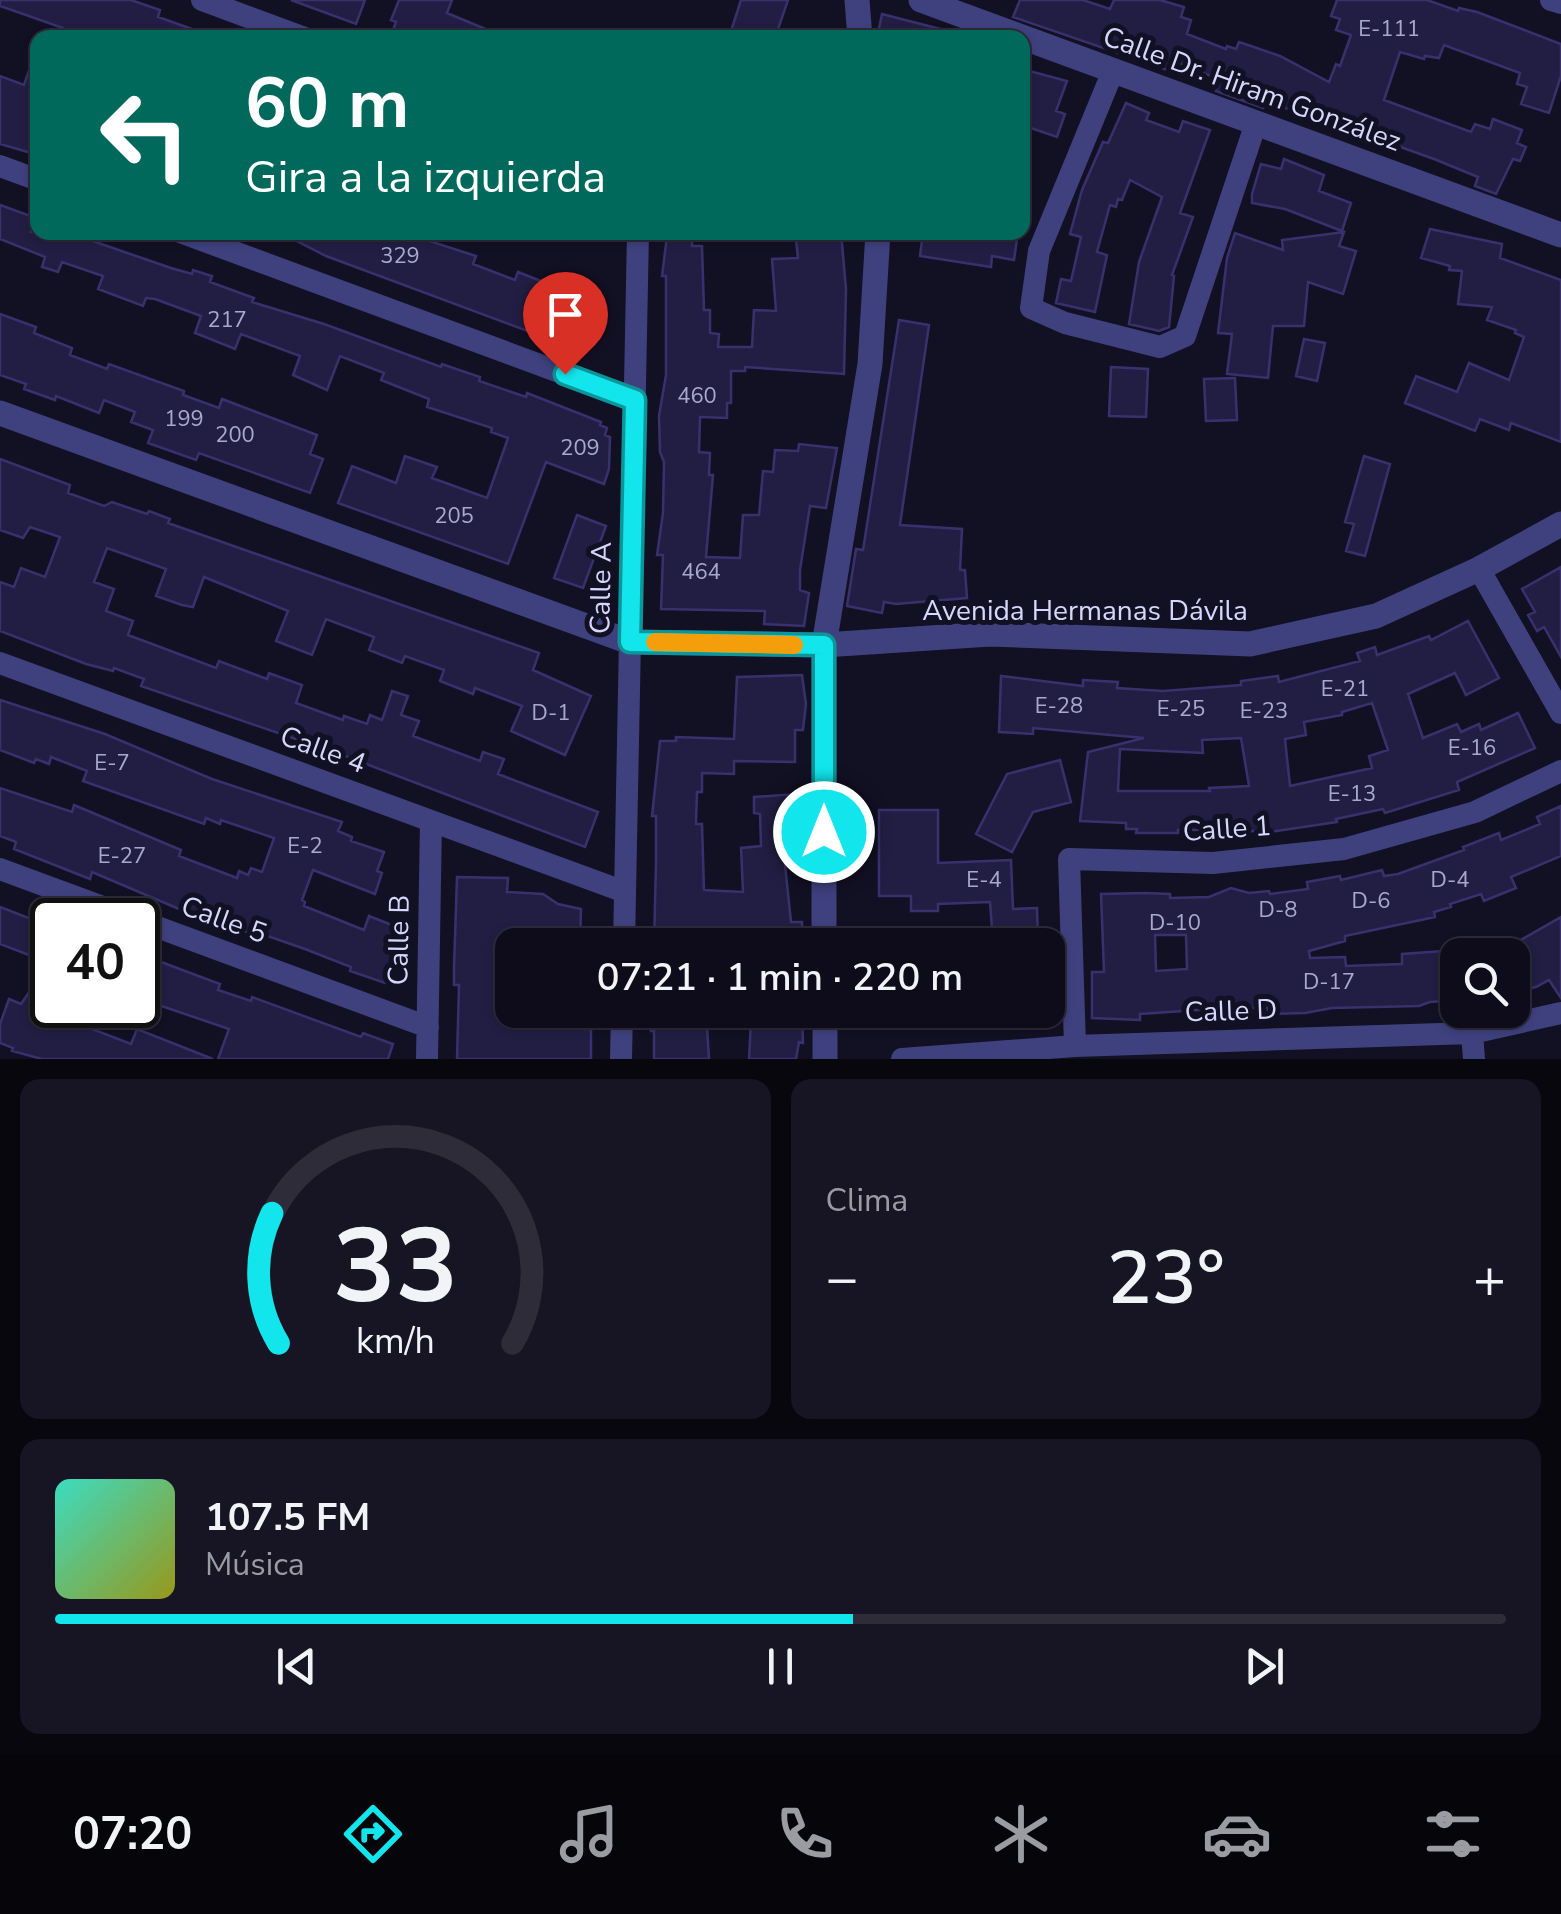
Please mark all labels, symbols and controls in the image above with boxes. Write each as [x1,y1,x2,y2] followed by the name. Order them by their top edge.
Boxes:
[1358,14,1420,44] house number: E-111
[1098,17,1406,161] street label: Calle Dr. Hiram González
[245,56,409,152] text: 60 m
[80,70,210,200] icon: left
[245,147,606,208] text: Gira a la izquierda
[380,241,420,271] house number: 329
[523,272,608,375] pin
[538,287,593,342] icon: arrive
[207,305,247,335] house number: 217
[677,381,717,411] house number: 460
[164,404,204,434] house number: 199
[215,420,255,450] house number: 200
[560,433,600,463] house number: 209
[434,501,474,531] house number: 205
[581,542,621,634] street label: Calle A
[681,557,721,587] house number: 464
[922,592,1248,630] street label: Avenida Hermanas Dávila
[1321,674,1369,704] house number: E-21
[1035,691,1083,721] house number: E-28
[1157,694,1205,724] house number: E-25
[1240,696,1288,726] house number: E-23
[532,698,570,728] house number: D-1
[275,717,371,783] street label: Calle 4
[1448,733,1496,763] house number: E-16
[94,748,130,778] house number: E-7
[1328,779,1376,809] house number: E-13
[772,780,876,884] position arrow
[1182,807,1272,851] street label: Calle 1
[287,831,323,861] house number: E-2
[98,841,146,871] house number: E-27
[966,865,1002,895] house number: E-4
[1431,865,1469,895] house number: D-4
[1352,886,1390,916] house number: D-6
[176,887,272,953] street label: Calle 5
[379,894,419,986] street label: Calle B
[1259,895,1297,925] house number: D-8
[30,898,160,1028] speed limit sign: 40
[1149,908,1201,938] house number: D-10
[1440,938,1530,1028] map controls
[1440,938,1530,1028] button: search
[597,952,963,1003] text: 07:21 · 1 min · 220 m
[1303,967,1355,997] house number: D-17
[1184,990,1278,1032] street label: Calle D
[826,1179,908,1222] text: Clima
[333,1196,458,1338] text: 33
[1107,1227,1225,1329] text: 23°
[826,1241,859,1316] text: −
[1473,1241,1506,1316] text: +
[356,1317,435,1366] text: km/h
[205,1492,370,1543] text: 107.5 FM
[205,1543,305,1586] text: Música
[269,1639,324,1694] icon: previous
[753,1639,808,1694] icon: pause
[1237,1639,1292,1694] icon: next
[338,1799,408,1869] icon: directions
[554,1799,624,1869] icon: music
[770,1799,840,1869] icon: phone
[986,1799,1056,1869] icon: climate
[1202,1799,1272,1869] icon: car
[1418,1799,1488,1869] icon: filters
[73,1804,192,1865] text: 07:20

